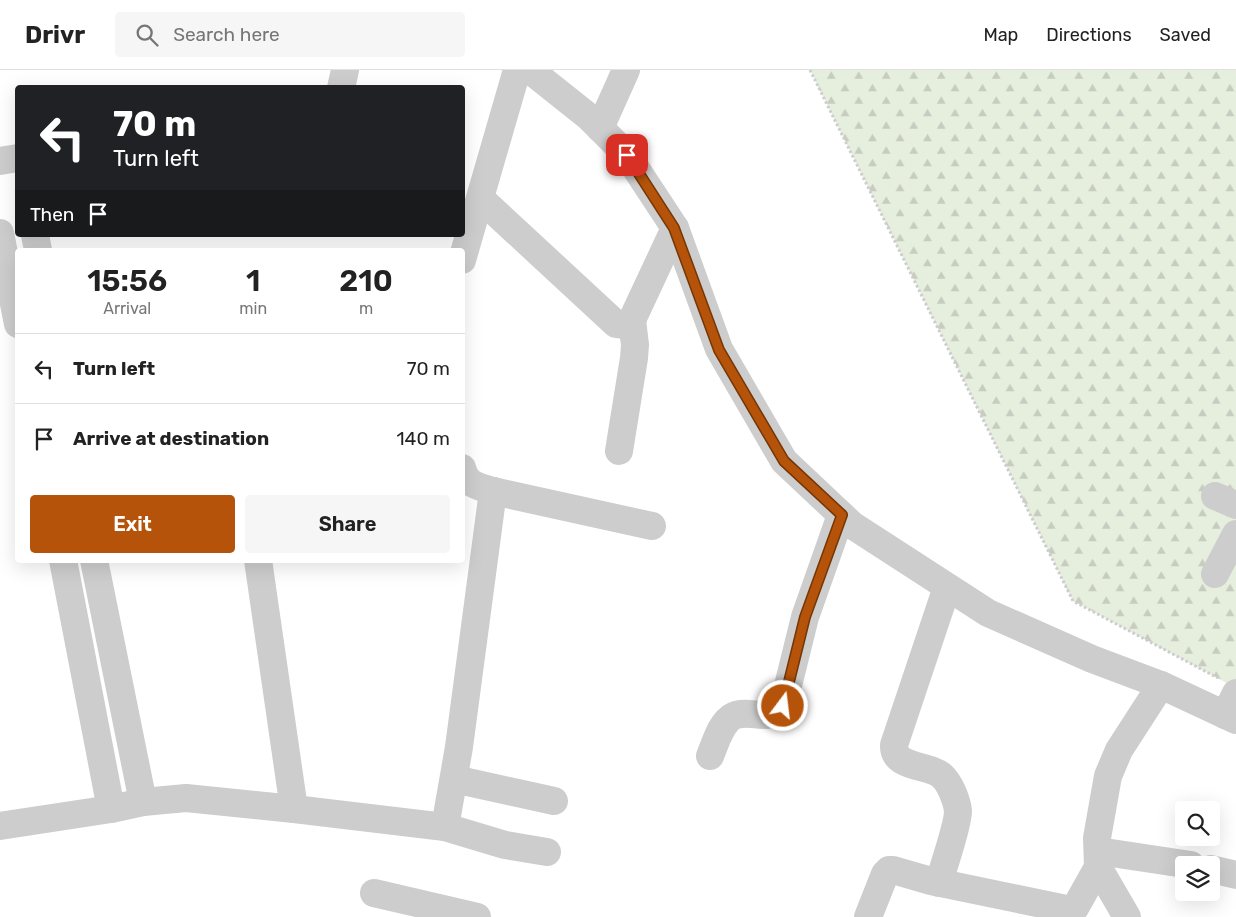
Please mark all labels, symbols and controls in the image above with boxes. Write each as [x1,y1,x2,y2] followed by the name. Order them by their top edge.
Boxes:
[115,12,465,57] search box
[25,21,85,49] text: Drivr
[133,21,161,49] icon: search
[173,23,280,46] text: Search here
[983,24,1018,46] text: Map
[1046,24,1132,46] text: Directions
[1160,24,1211,46] text: Saved
[113,103,196,145] text: 70 m
[30,105,95,170] icon: left
[606,134,648,176] pin
[613,141,641,169] icon: arrive
[113,145,199,172] text: Turn left
[84,200,112,228] icon: arrive
[30,203,74,226] text: Then
[87,263,167,299] text: 15:56
[246,263,260,299] text: 1
[339,263,393,299] text: 210
[103,299,151,318] text: Arrival
[239,299,267,318] text: min
[359,299,373,318] text: m
[30,355,58,383] icon: left
[73,357,155,380] text: Turn left
[407,357,450,380] text: 70 m
[30,425,58,453] icon: arrive
[73,427,269,450] text: Arrive at destination
[396,427,450,450] text: 140 m
[30,495,235,553] button: Exit
[245,495,450,553] button: Share
[756,679,808,731] position arrow
[1175,801,1220,901] map controls
[1175,801,1220,846] button: search
[1175,856,1220,901] button: layers

